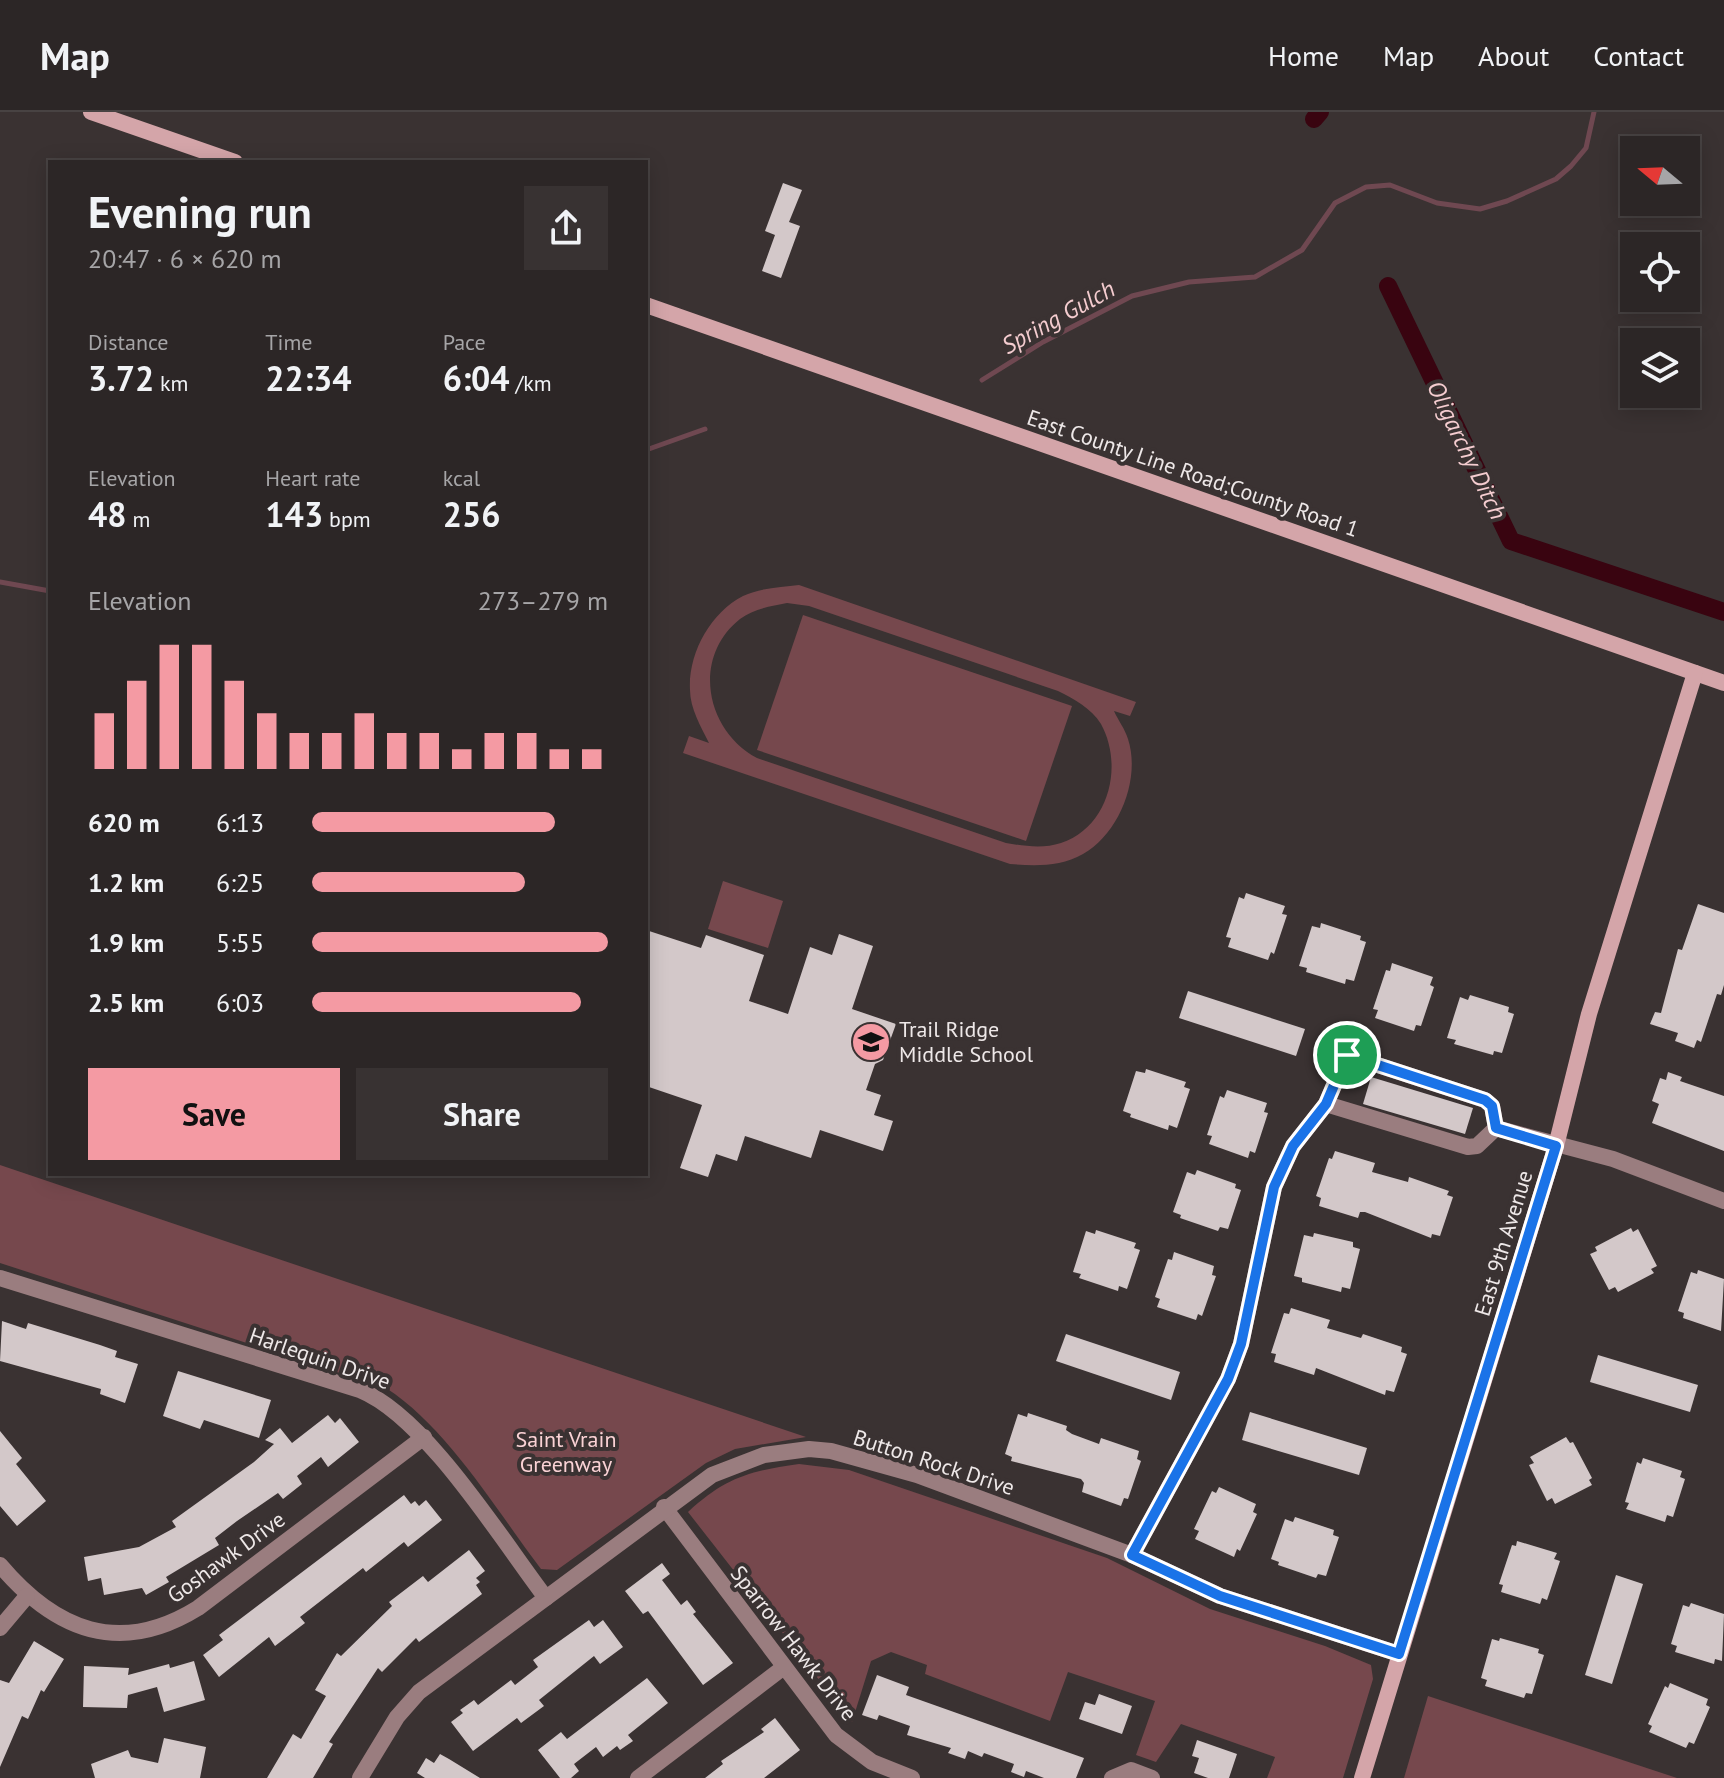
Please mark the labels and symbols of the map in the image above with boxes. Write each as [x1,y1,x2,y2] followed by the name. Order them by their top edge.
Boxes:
[1620,136,1700,216] north arrow
[996,273,1120,361] water label: Spring Gulch
[1420,376,1514,524] water label: Oligarchy Ditch
[1024,403,1362,543] street label: East County Line Road;County Road 1
[899,1015,1034,1068] place label: Trail Ridge Middle School
[850,1021,892,1063] school or university icon: Trail Ridge Middle School
[1313,1021,1381,1089] pin
[1468,1167,1538,1319] street label: East 9th Avenue
[246,1321,394,1395] street label: Harlequin Drive
[850,1423,1018,1501] street label: Button Rock Drive
[516,1425,616,1478] park label: Saint Vrain Greenway
[162,1505,290,1609] street label: Goshawk Drive
[725,1560,863,1726] street label: Sparrow Hawk Drive

